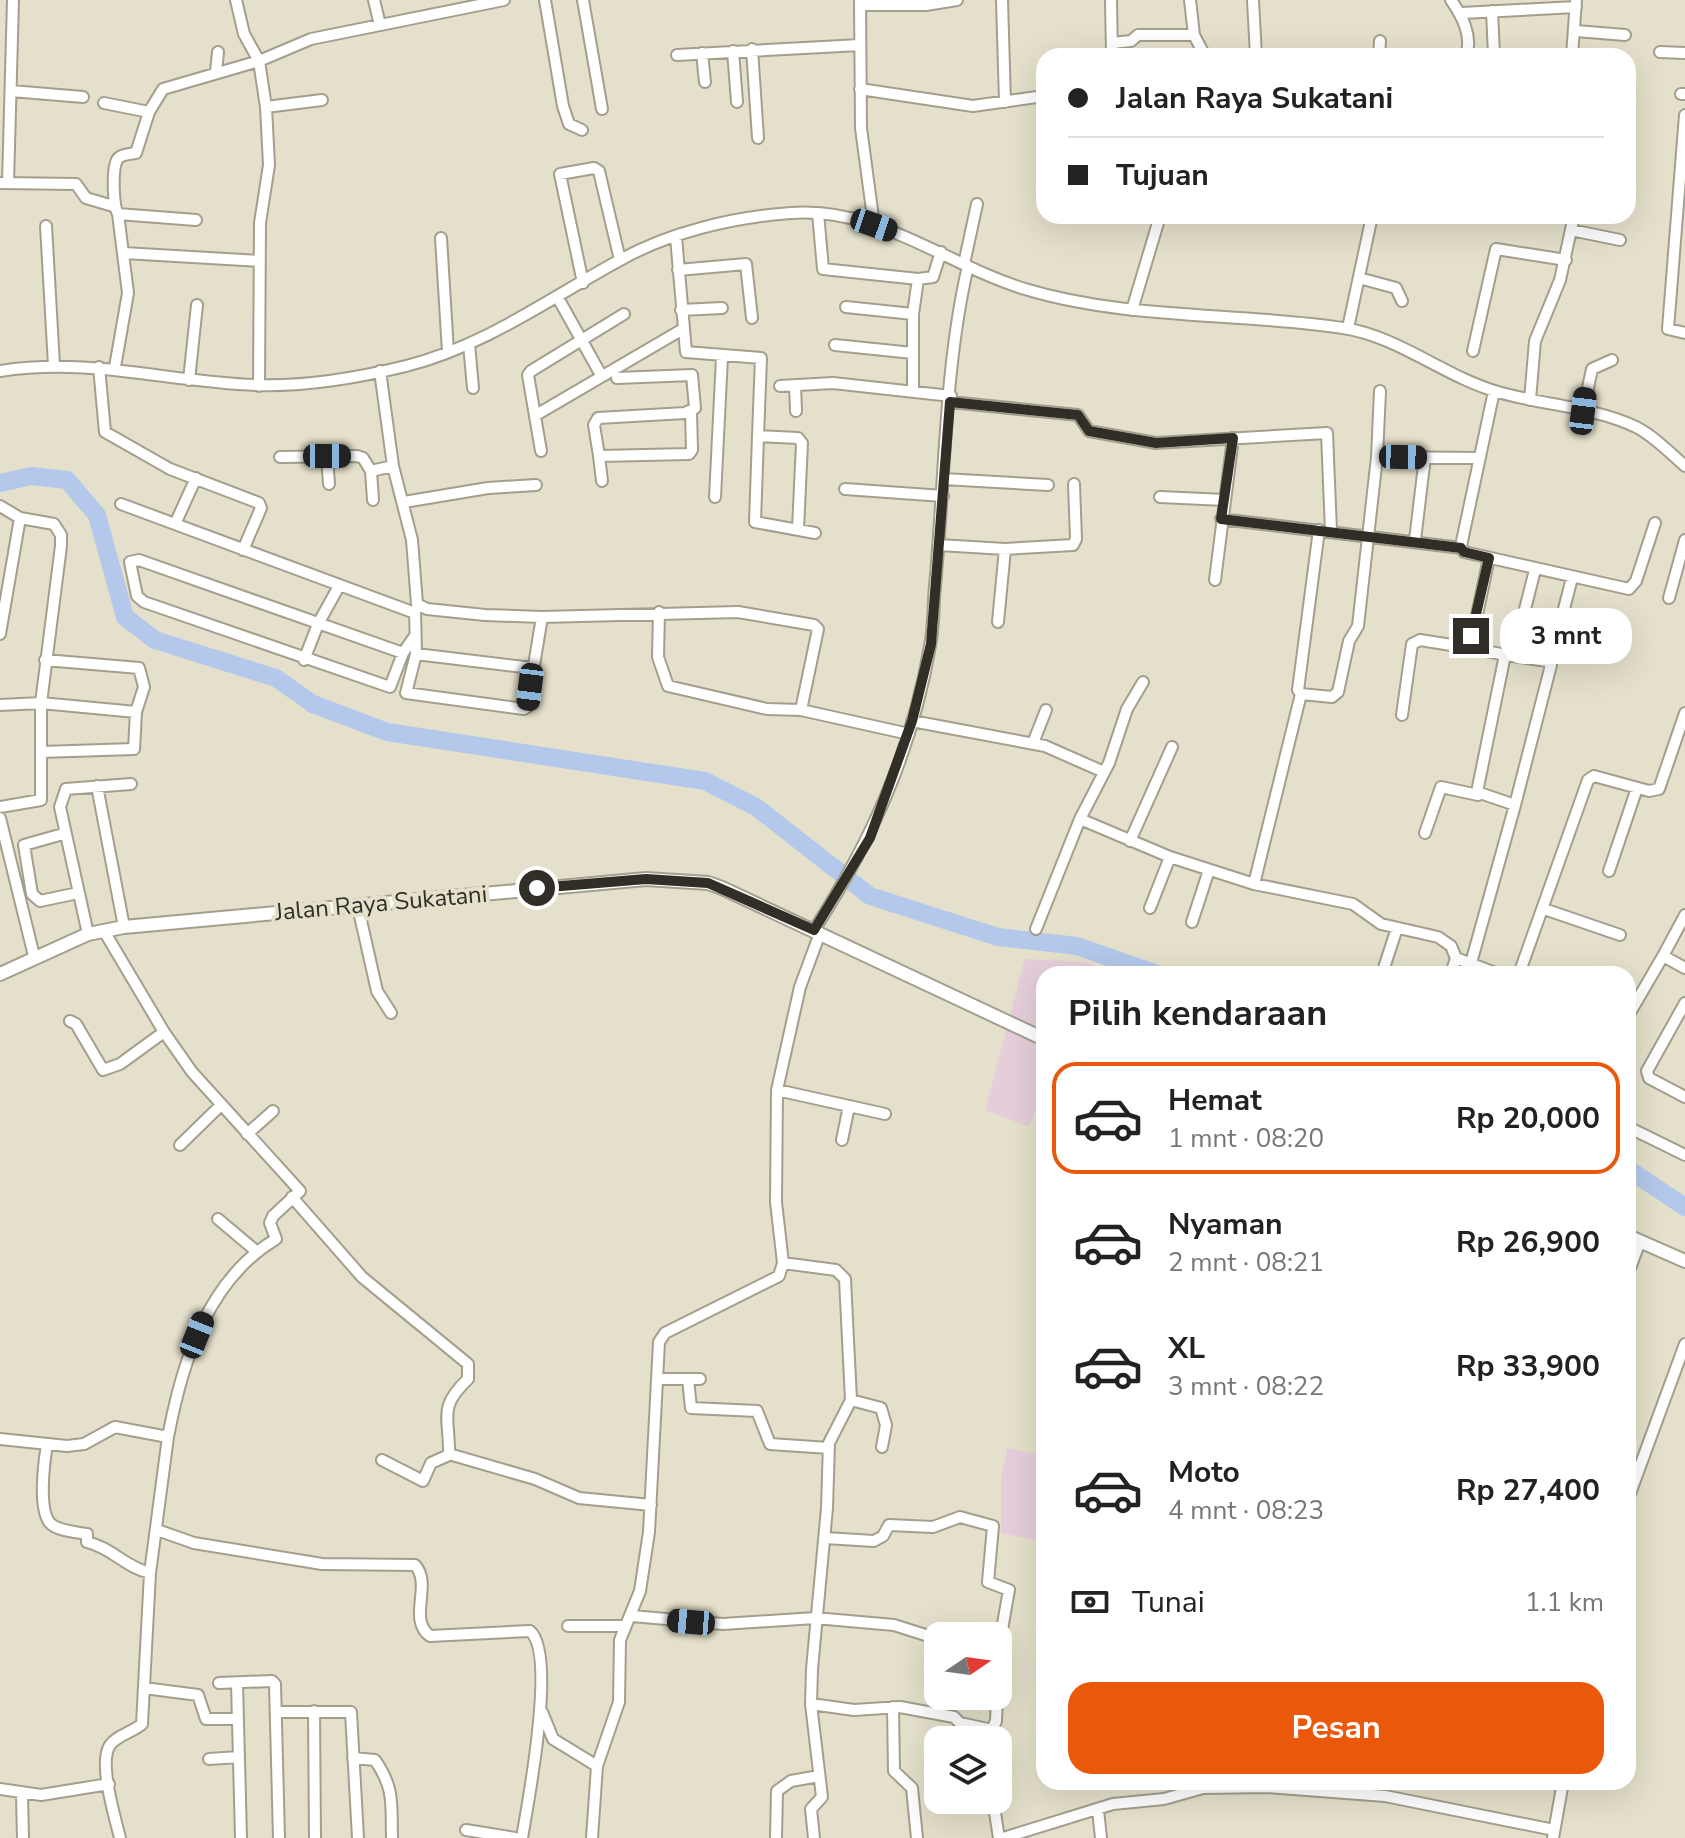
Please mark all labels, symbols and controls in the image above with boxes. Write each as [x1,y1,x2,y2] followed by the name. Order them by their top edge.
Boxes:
[1116,78,1393,119] text: Jalan Raya Sukatani
[1116,155,1209,196] text: Tujuan
[847,206,901,244] car
[1568,386,1598,436] car
[303,444,351,468] car
[1379,445,1427,469] car
[1499,608,1631,664] callout: 3 mnt
[1453,618,1489,654] route end
[1531,618,1601,653] text: 3 mnt
[515,662,545,712] car
[519,870,555,906] route start
[273,878,488,928] street label: Jalan Raya Sukatani
[1068,989,1327,1038] text: Pilih kendaraan
[1168,1080,1262,1121] text: Hemat
[1072,1082,1144,1154] icon: car
[1456,1098,1600,1139] text: Rp 20,000
[1168,1121,1324,1156] text: 1 mnt · 08:20
[1168,1204,1283,1245] text: Nyaman
[1072,1206,1144,1278] icon: car
[1456,1222,1600,1263] text: Rp 26,900
[1168,1245,1324,1280] text: 2 mnt · 08:21
[177,1308,217,1362] car
[1168,1328,1205,1369] text: XL
[1072,1330,1144,1402] icon: car
[1456,1346,1600,1387] text: Rp 33,900
[1168,1369,1324,1404] text: 3 mnt · 08:22
[1168,1452,1240,1493] text: Moto
[1072,1454,1144,1526] icon: car
[1456,1470,1600,1511] text: Rp 27,400
[1168,1493,1324,1528] text: 4 mnt · 08:23
[1068,1580,1112,1624] icon: cash
[1132,1582,1205,1623] text: Tunai
[1525,1585,1604,1620] text: 1.1 km
[666,1608,716,1636] car
[924,1622,1012,1710] north arrow
[924,1622,1012,1814] map controls
[1068,1682,1604,1774] button: Pesan
[924,1726,1012,1814] button: layers

